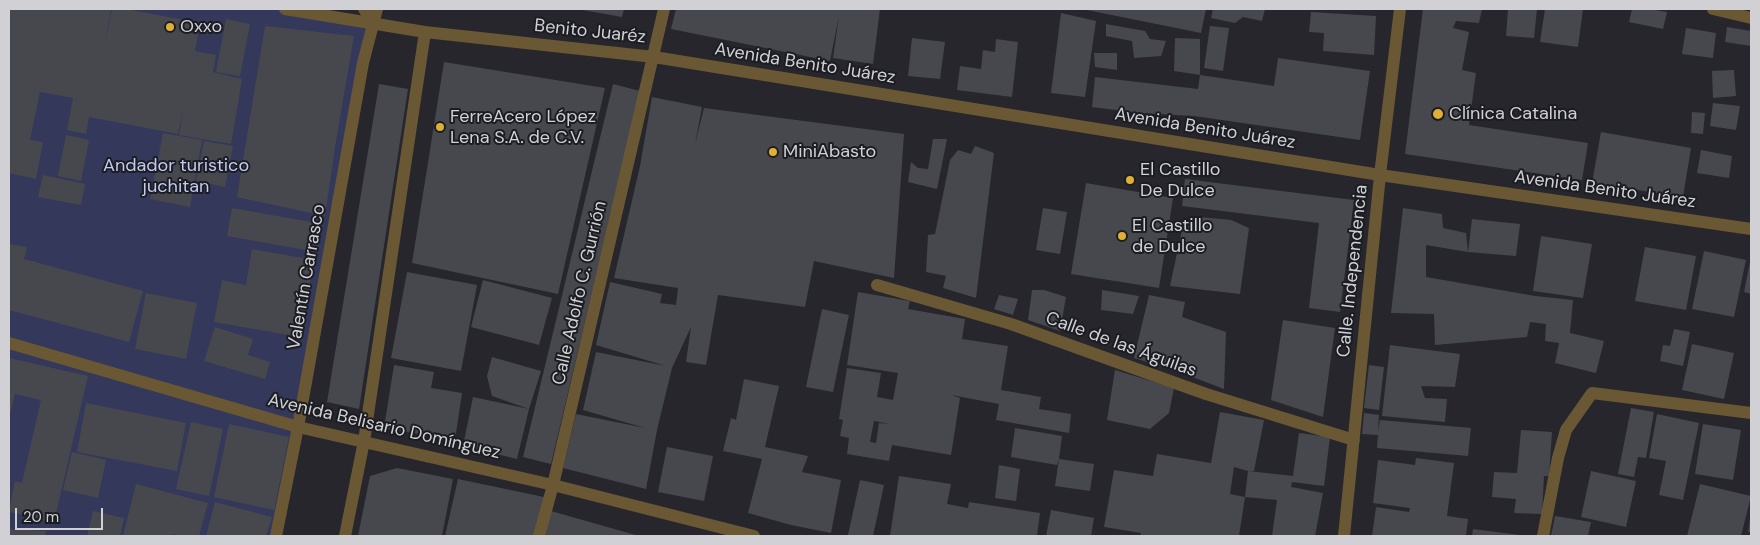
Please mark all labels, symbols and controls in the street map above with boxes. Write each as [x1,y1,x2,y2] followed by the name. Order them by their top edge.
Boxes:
[533,15,647,49] street label: Benito Juaréz
[180,16,222,38] place label: Oxxo
[164,21,176,33] marker: Oxxo
[713,39,897,89] street label: Avenida Benito Juárez
[1449,103,1577,125] place label: Clínica Catalina
[1113,104,1297,154] street label: Avenida Benito Juárez
[450,106,596,148] place label: FerreAcero López Lena S.A. de C.V.
[1431,107,1445,121] marker: Clínica Catalina
[434,121,446,133] marker: FerreAcero López Lena S.A. de C.V.
[783,141,876,163] place label: MiniAbasto
[767,146,779,158] marker: MiniAbasto
[103,155,249,198] park label: Andador turistico juchitan
[1140,159,1220,202] place label: El Castillo De Dulce
[1513,167,1697,213] street label: Avenida Benito Juárez
[1124,174,1136,186] marker: El Castillo De Dulce
[1333,184,1373,358] street label: Calle. Independencia
[548,199,612,387] street label: Calle Adolfo C. Gurrión
[284,203,330,351] street label: Valentín Carrasco
[1132,215,1212,258] place label: El Castillo de Dulce
[1116,230,1128,242] marker: El Castillo de Dulce
[1043,308,1199,382] street label: Calle de las Águilas
[266,390,502,464] street label: Avenida Belisario Domínguez
[18,498,105,530] scale bar
[23,507,59,527] text: 20 m

